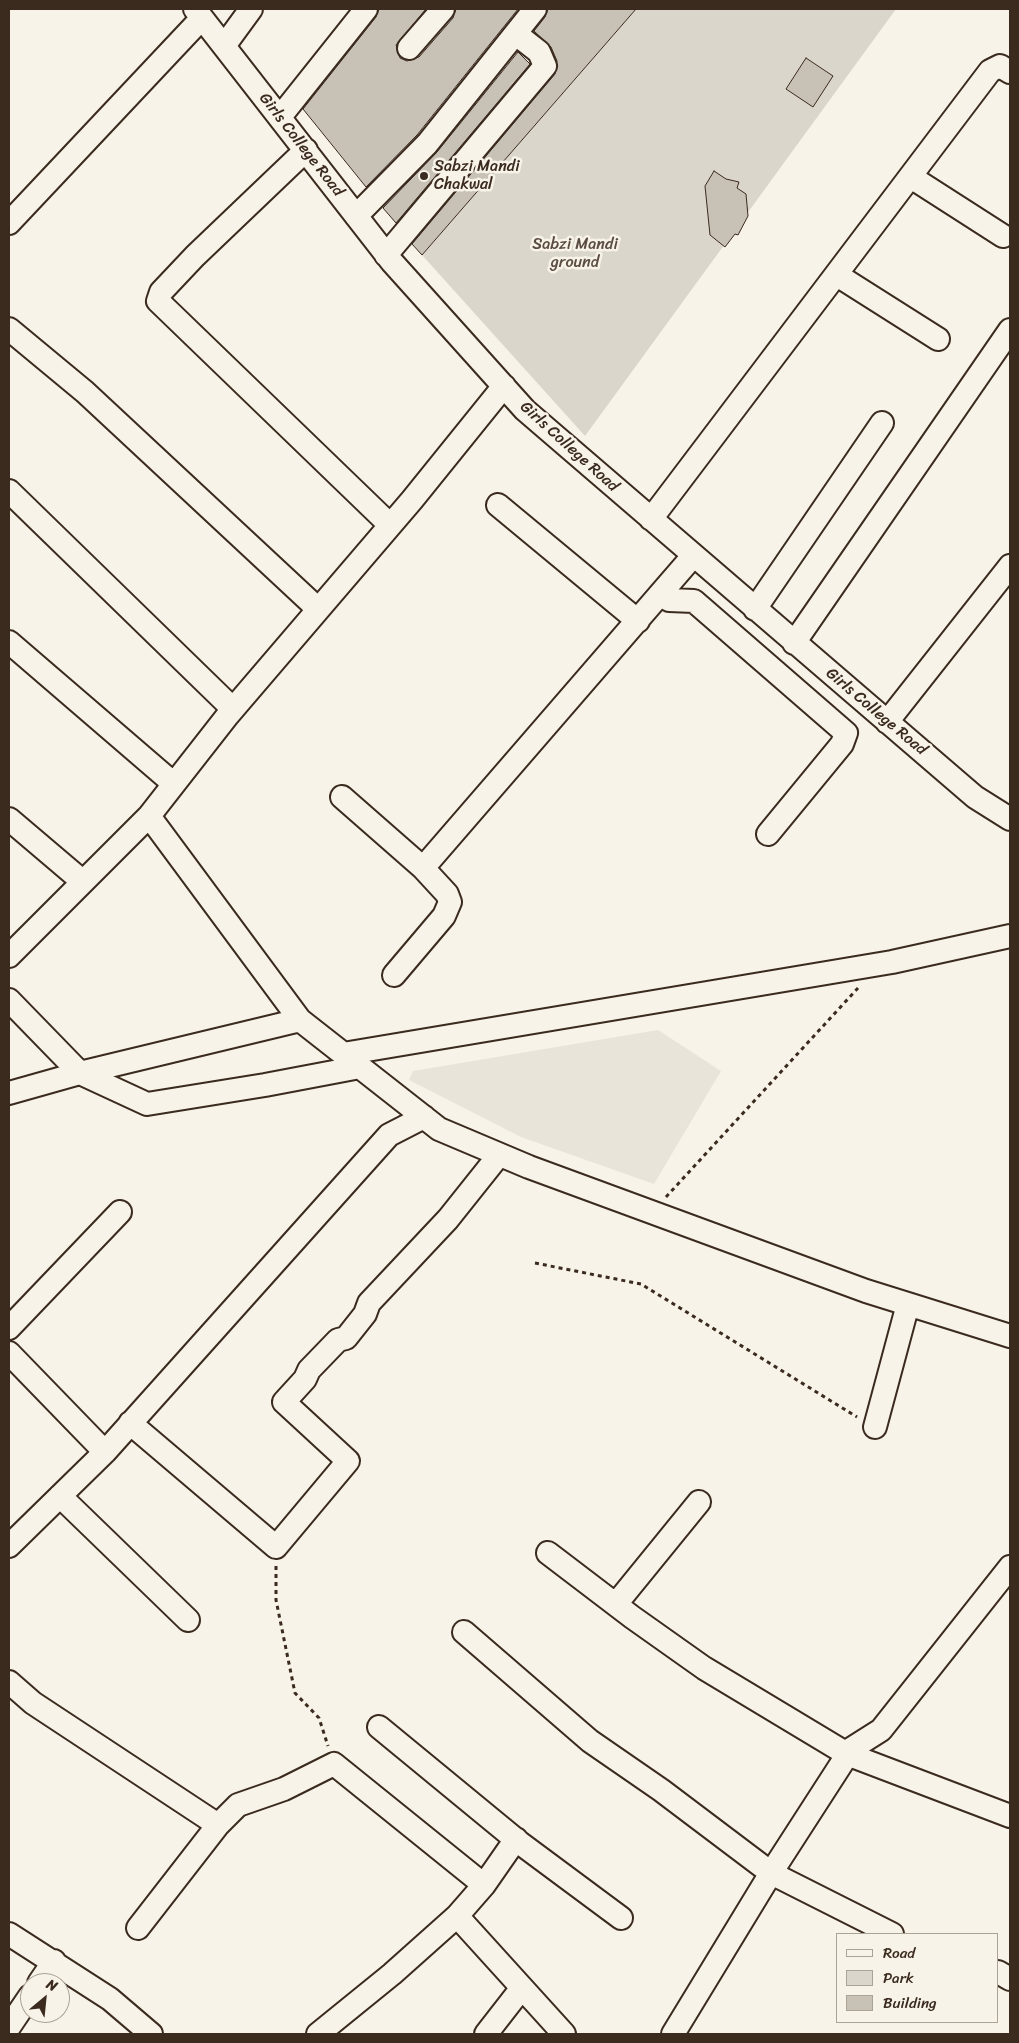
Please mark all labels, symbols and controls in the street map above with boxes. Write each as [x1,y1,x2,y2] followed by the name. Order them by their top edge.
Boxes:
[255,89,347,201] street label: Girls College Road
[434,157,520,195] place label: Sabzi Mandi Chakwal
[418,170,430,182] marker: Sabzi Mandi Chakwal
[532,235,618,273] park label: Sabzi Mandi ground
[516,398,622,496] street label: Girls College Road
[822,664,930,760] street label: Girls College Road
[836,1933,999,2023] legend
[883,1940,915,1966] text: Road
[883,1965,914,1991] text: Park
[42,1972,62,1999] text: N
[20,1973,70,2023] north arrow
[883,1990,937,2016] text: Building

